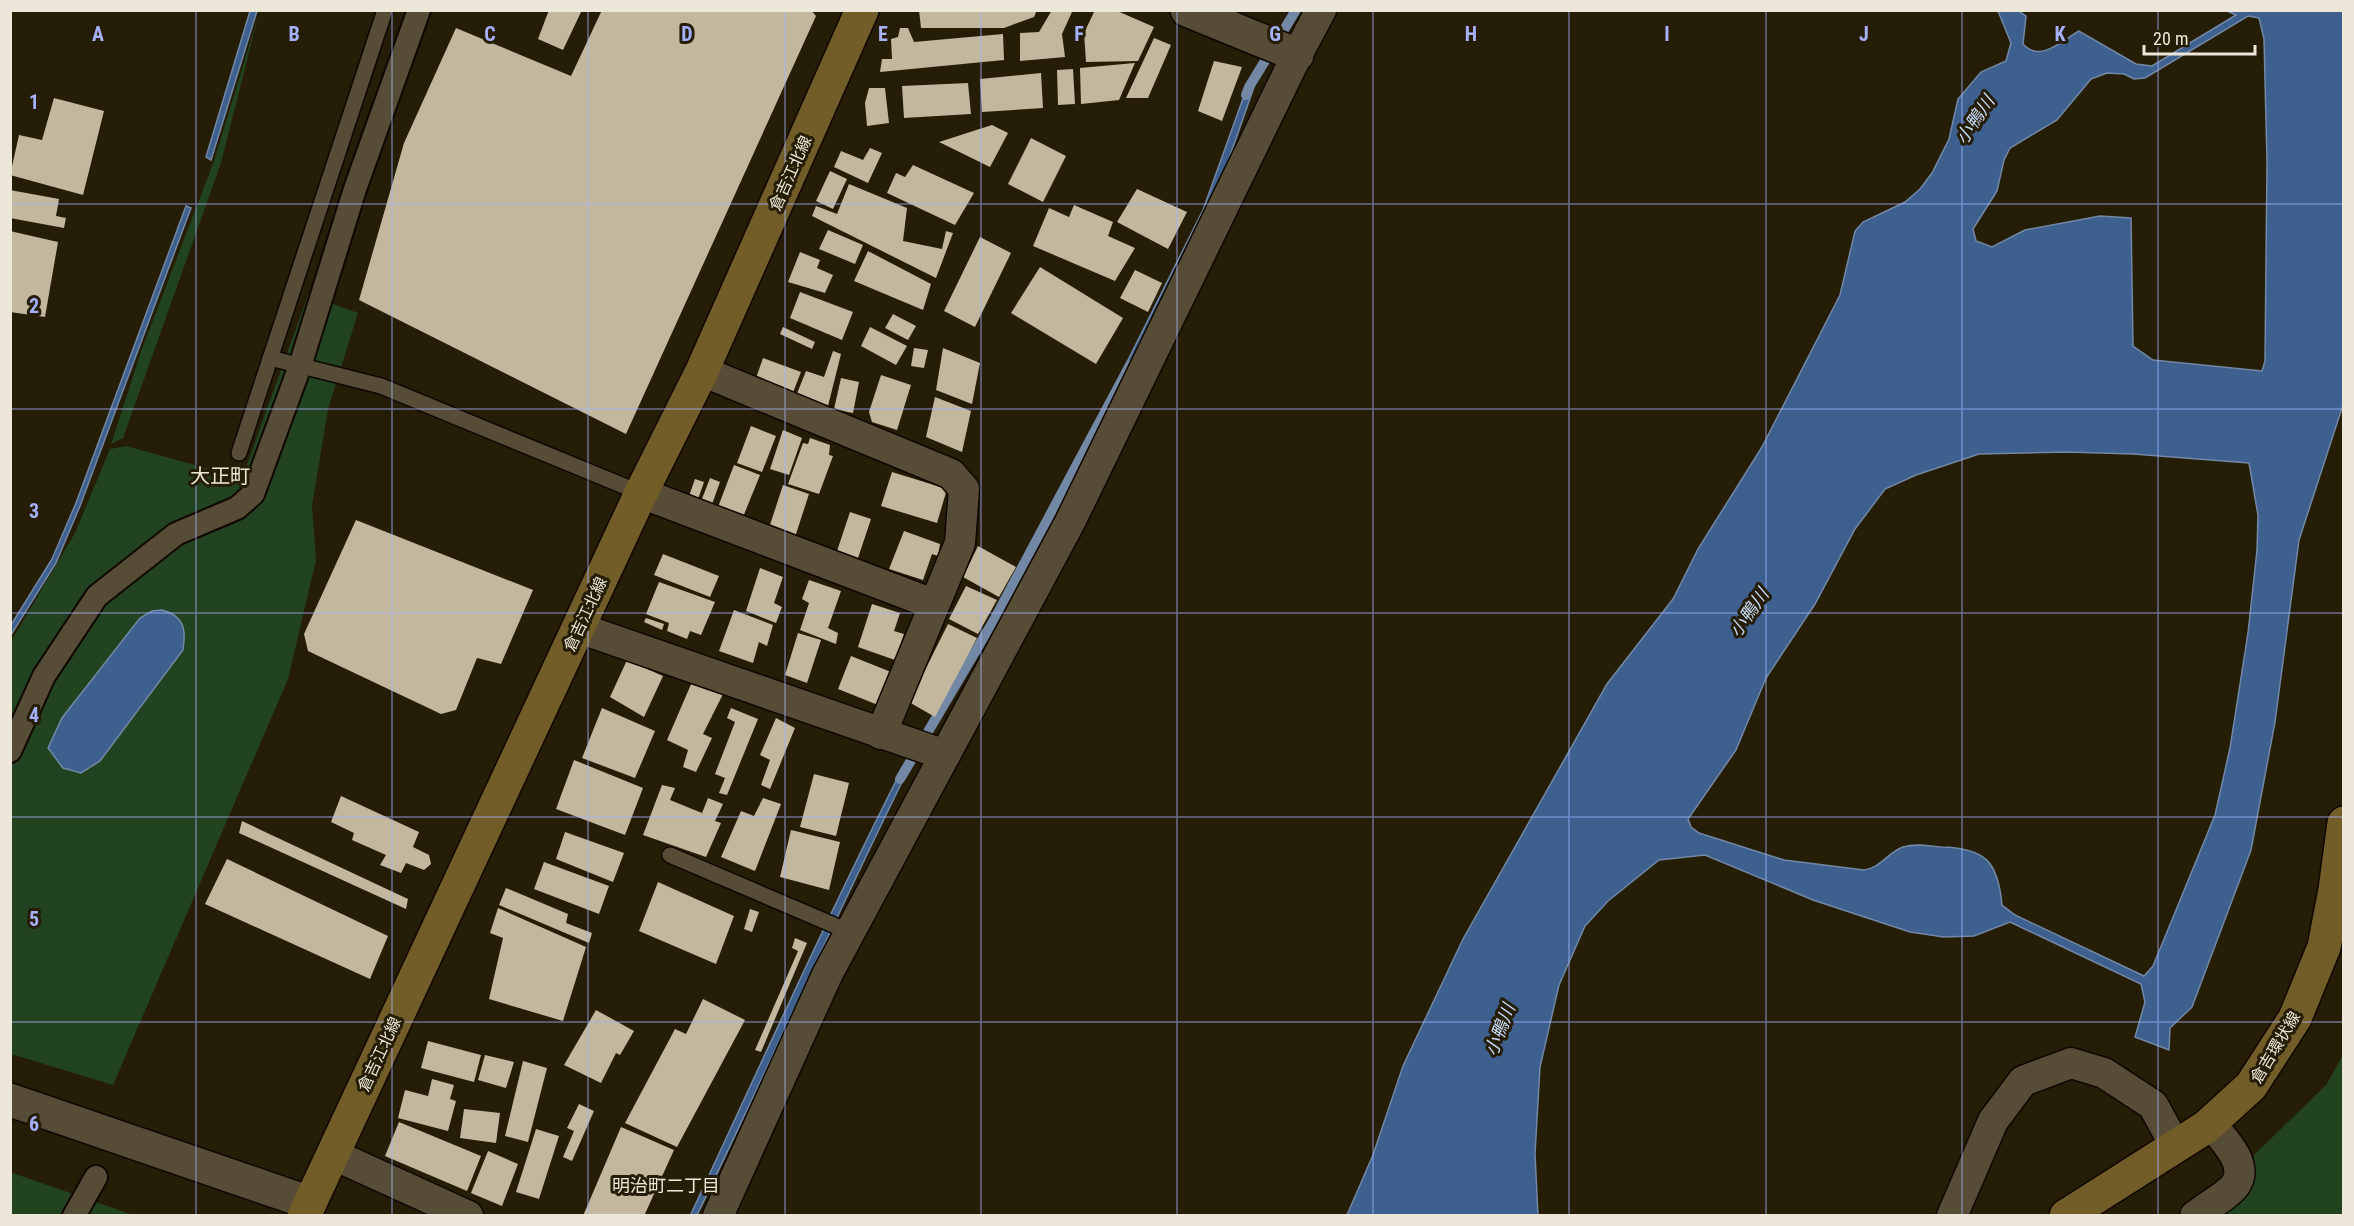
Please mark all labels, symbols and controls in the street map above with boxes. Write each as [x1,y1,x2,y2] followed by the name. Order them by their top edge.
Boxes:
[2144,18,2255,56] scale bar
[92,22,104,46] text: A
[288,22,300,46] text: B
[484,22,496,46] text: C
[681,22,693,46] text: D
[878,22,888,46] text: E
[1074,22,1084,46] text: F
[1269,22,1281,46] text: G
[1465,22,1477,46] text: H
[1664,22,1670,46] text: I
[1859,22,1869,46] text: J
[2054,22,2066,46] text: K
[2153,28,2188,49] text: 20 m
[29,90,39,114] text: 1
[1951,90,2000,148] water label: 小鴨川
[766,133,815,214] street label: 倉吉江北線
[29,294,39,318] text: 2
[190,464,250,488] district label: 大正町
[29,499,39,523] text: 3
[560,574,611,654] street label: 倉吉江北線
[1725,583,1774,641] water label: 小鴨川
[29,703,39,727] text: 4
[29,907,39,931] text: 5
[1480,999,1520,1059] water label: 小鴨川
[2247,1008,2304,1086] street label: 倉吉環状線
[354,1014,405,1094] street label: 倉吉江北線
[29,1112,39,1136] text: 6
[612,1175,720,1196] district label: 明治町二丁目

